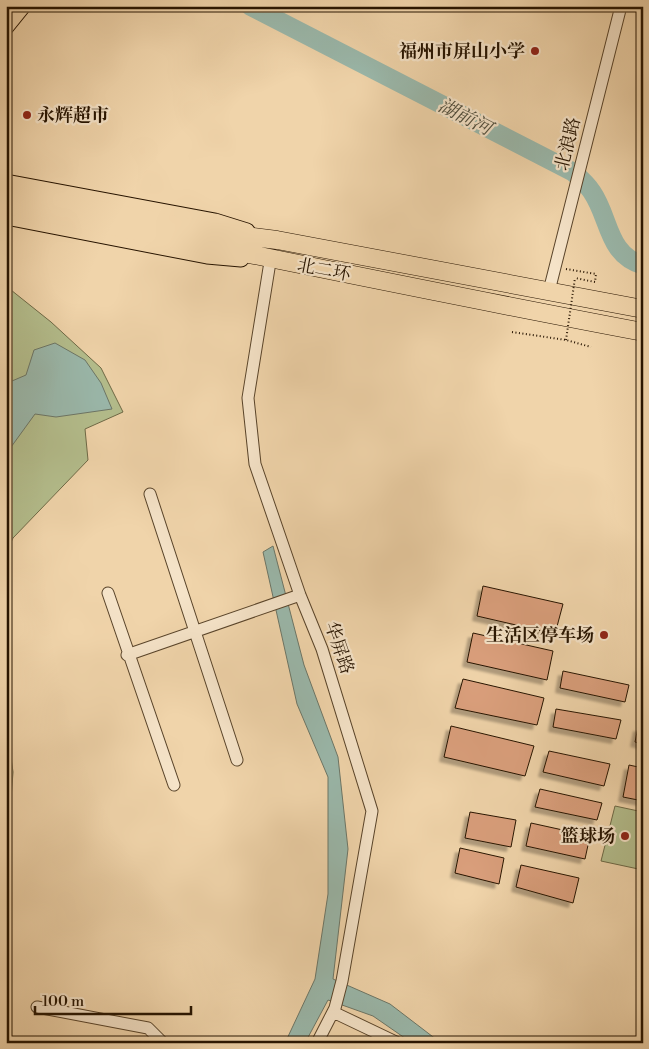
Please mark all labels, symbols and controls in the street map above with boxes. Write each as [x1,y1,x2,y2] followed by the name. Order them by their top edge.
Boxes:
[399,40,525,63] place label: 福州市屏山小学
[529,45,541,57] marker: 福州市屏山小学
[434,93,499,142] water label: 湖前河
[37,104,109,127] place label: 永辉超市
[21,109,33,121] marker: 永辉超市
[550,115,586,173] street label: 北浪路
[295,254,353,286] street label: 北二环
[319,619,359,677] street label: 华屏路
[486,624,594,647] place label: 生活区停车场
[598,629,610,641] marker: 生活区停车场
[561,825,615,848] place label: 篮球场
[619,830,631,842] marker: 篮球场
[35,984,191,1016] scale bar
[42,992,84,1011] text: 100 m

